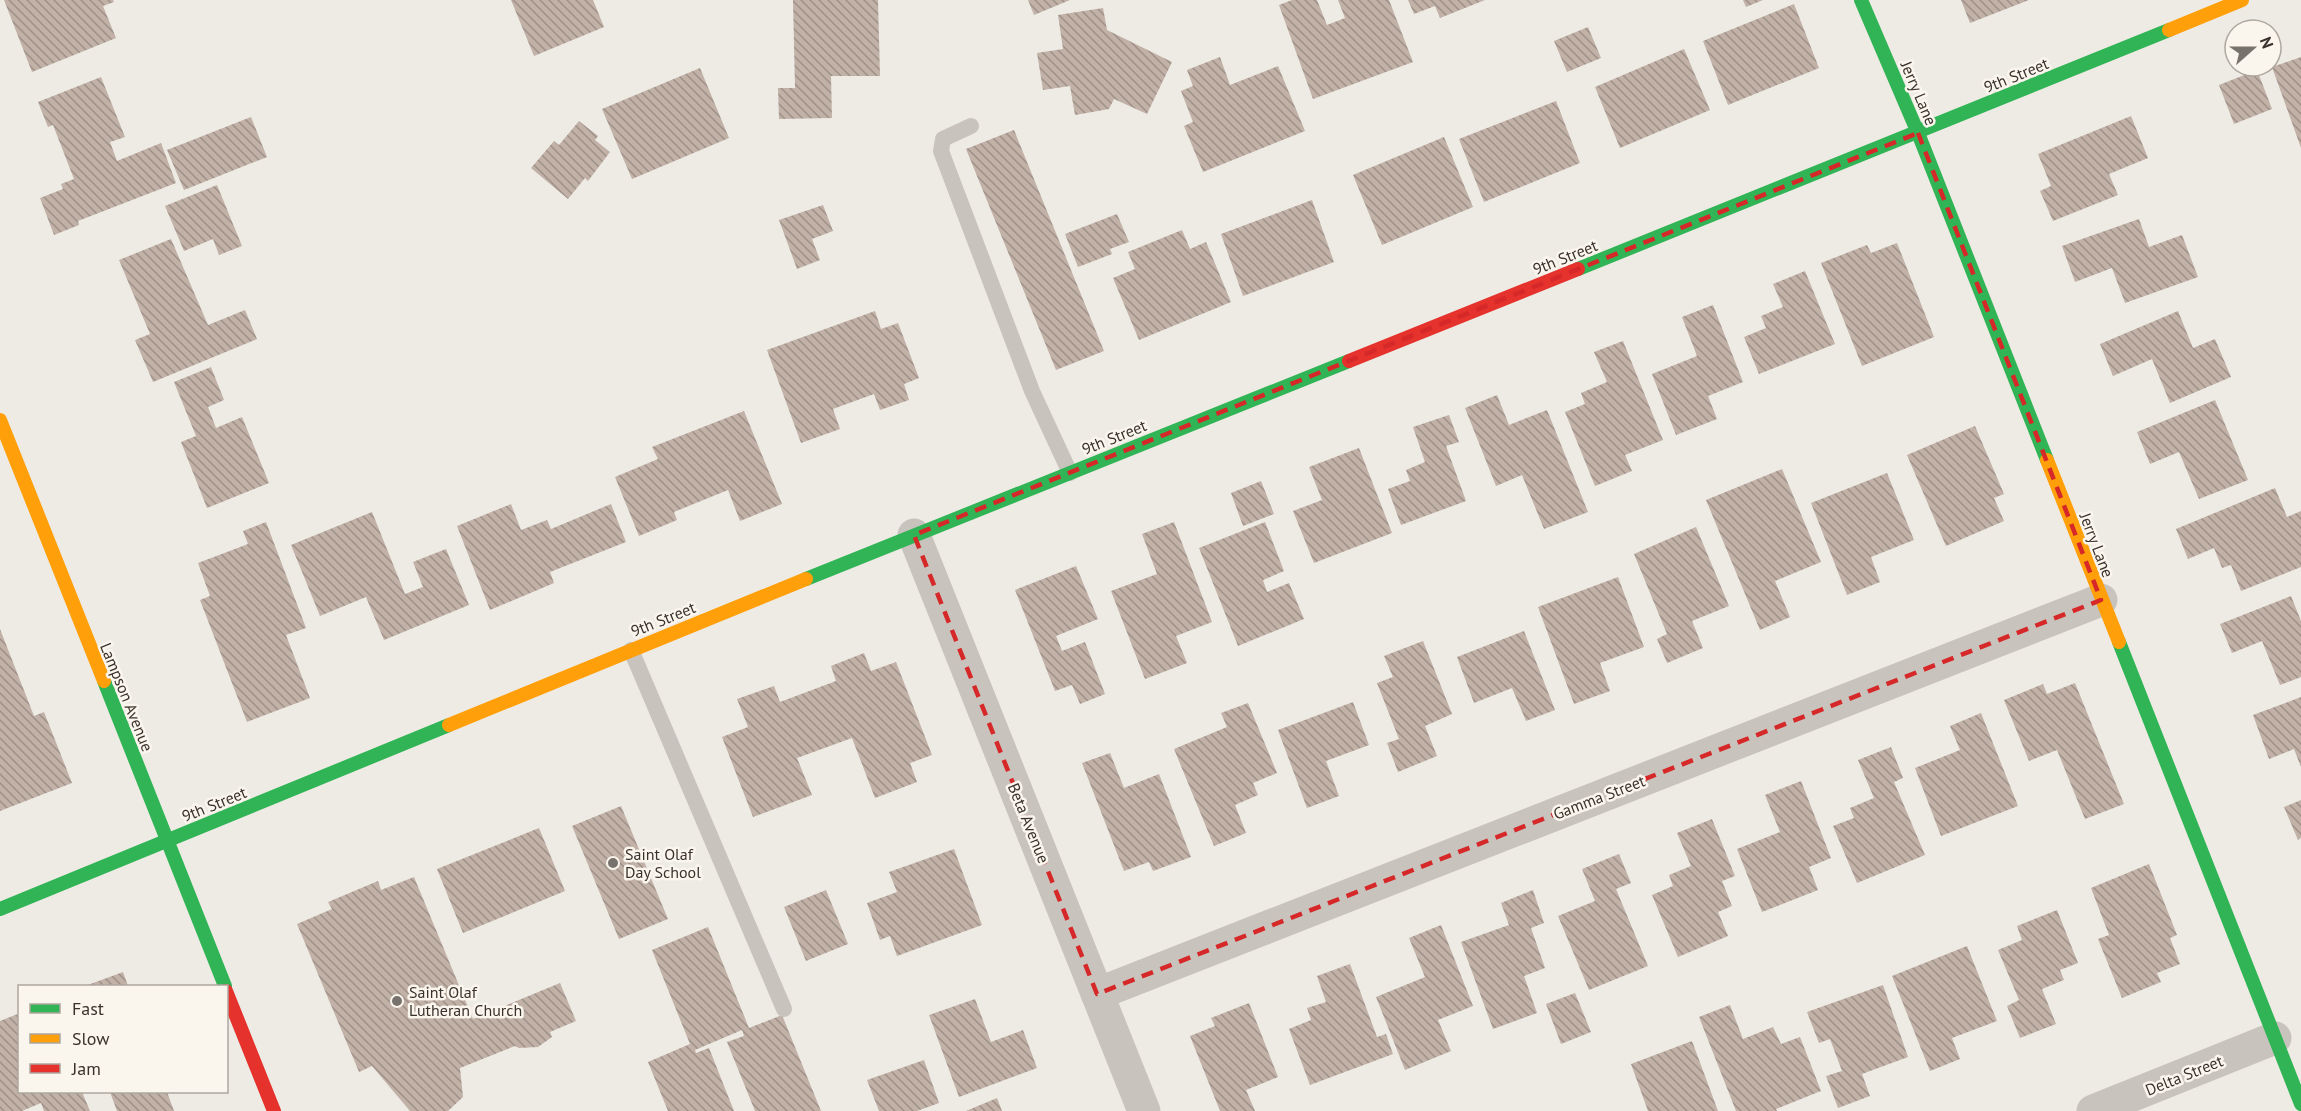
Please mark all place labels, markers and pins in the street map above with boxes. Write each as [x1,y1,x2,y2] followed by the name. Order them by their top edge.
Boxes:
[625,844,701,882] place label: Saint Olaf Day School
[606,856,620,870] marker: Saint Olaf Day School
[409,982,522,1020] place label: Saint Olaf Lutheran Church
[390,994,404,1008] marker: Saint Olaf Lutheran Church

